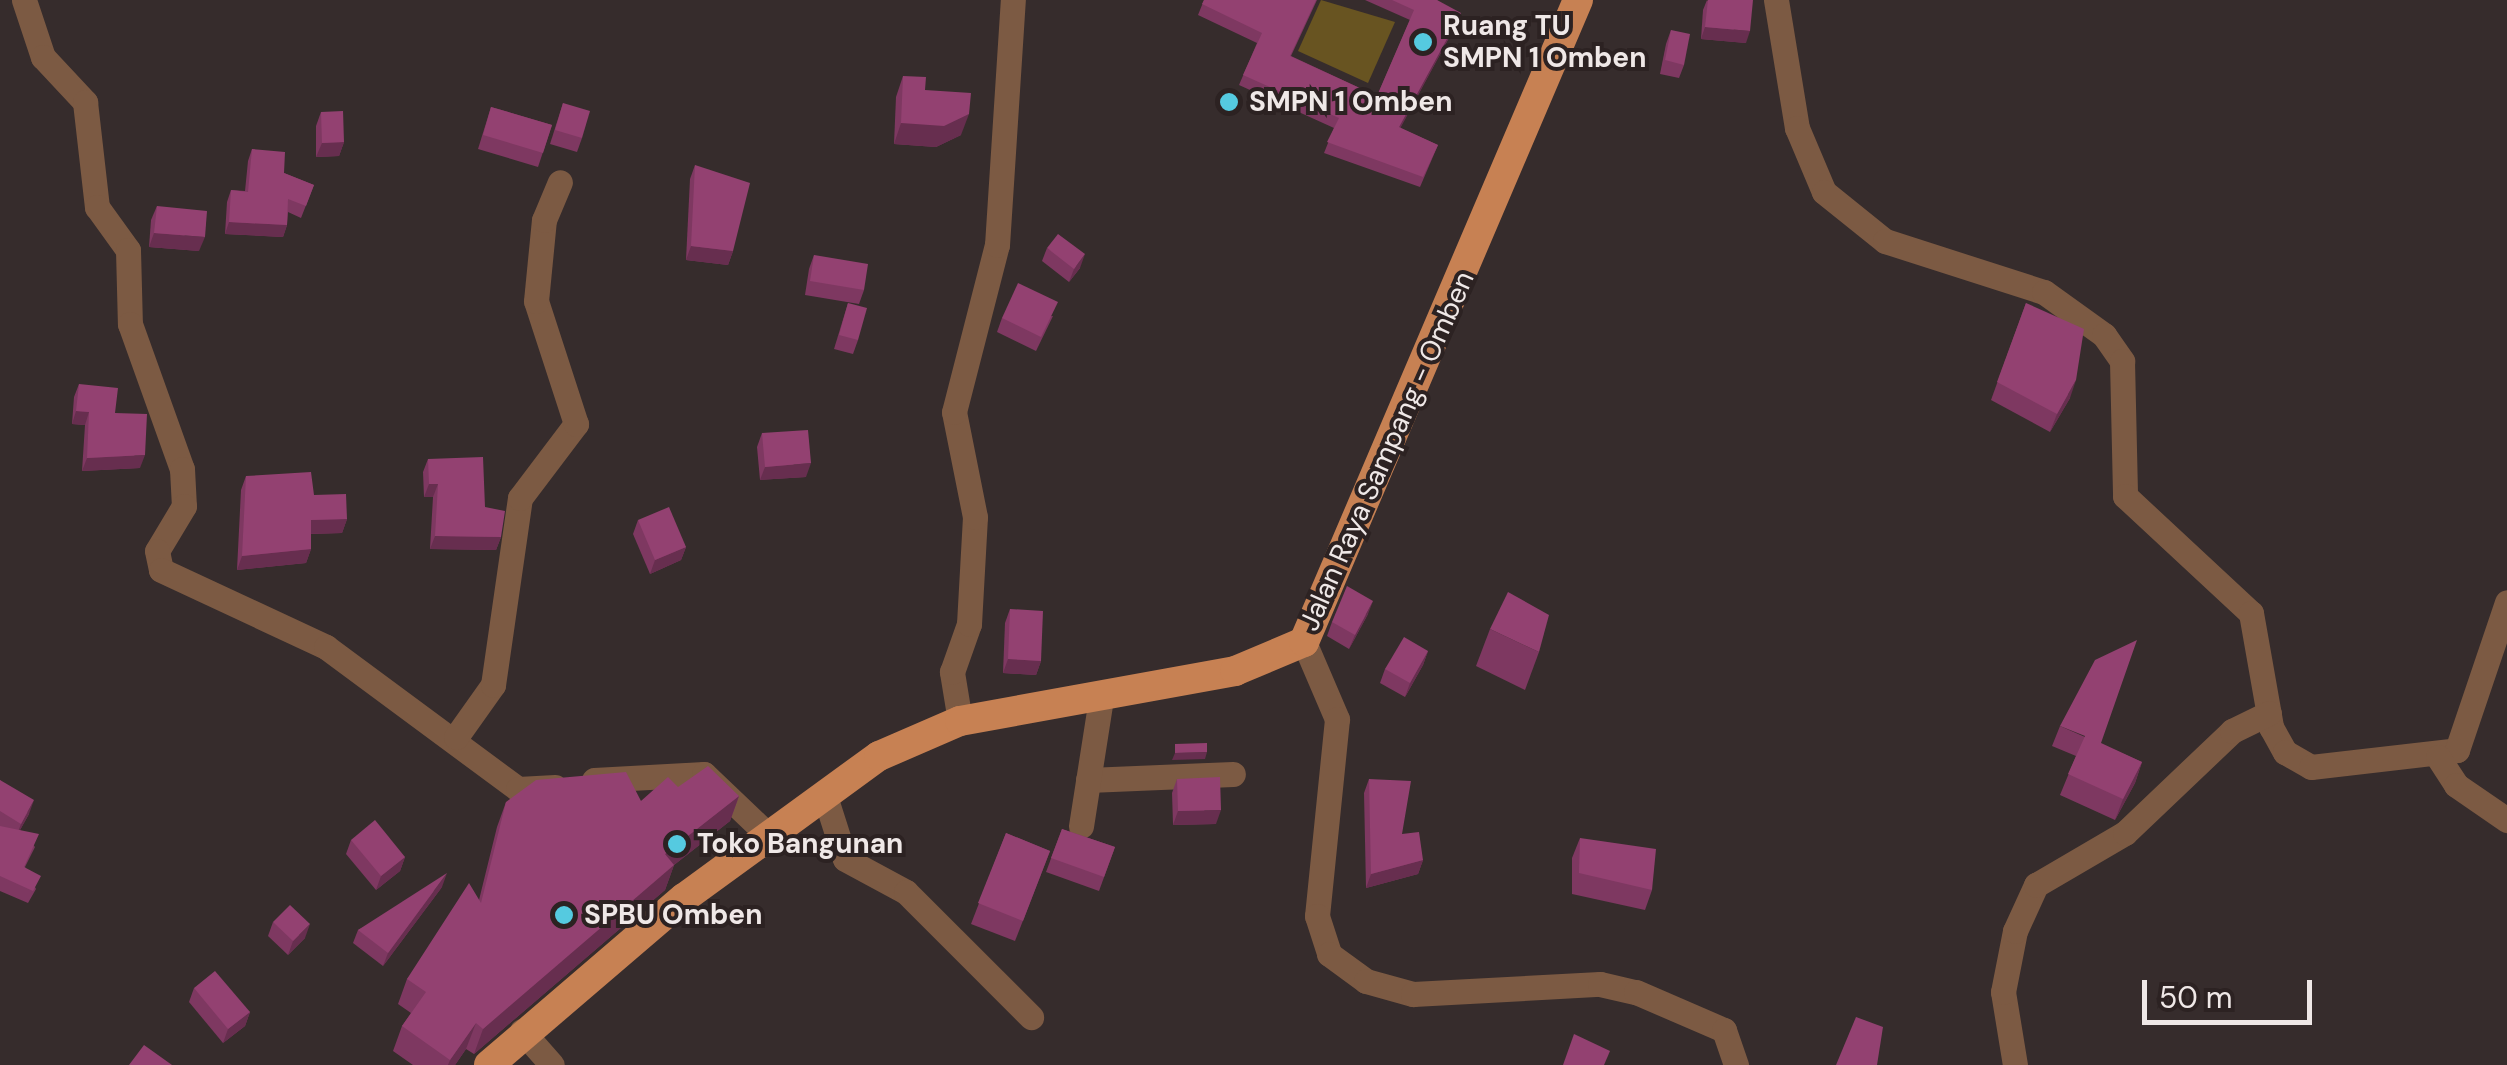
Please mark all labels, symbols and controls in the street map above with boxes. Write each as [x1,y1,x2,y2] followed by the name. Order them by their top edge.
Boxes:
[1443,9,1646,75] place label: Ruang TU SMPN 1 Omben
[1412,31,1434,53] marker: Ruang TU SMPN 1 Omben
[1249,85,1452,119] place label: SMPN 1 Omben
[1218,91,1240,113] marker: SMPN 1 Omben
[1292,266,1482,636] street label: Jalan Raya Sampang - Omben
[697,827,903,861] place label: Toko Bangunan
[666,833,688,855] marker: Toko Bangunan
[584,898,762,932] place label: SPBU Omben
[553,904,575,926] marker: SPBU Omben
[2147,960,2317,1022] scale bar
[2159,978,2233,1017] text: 50 m

